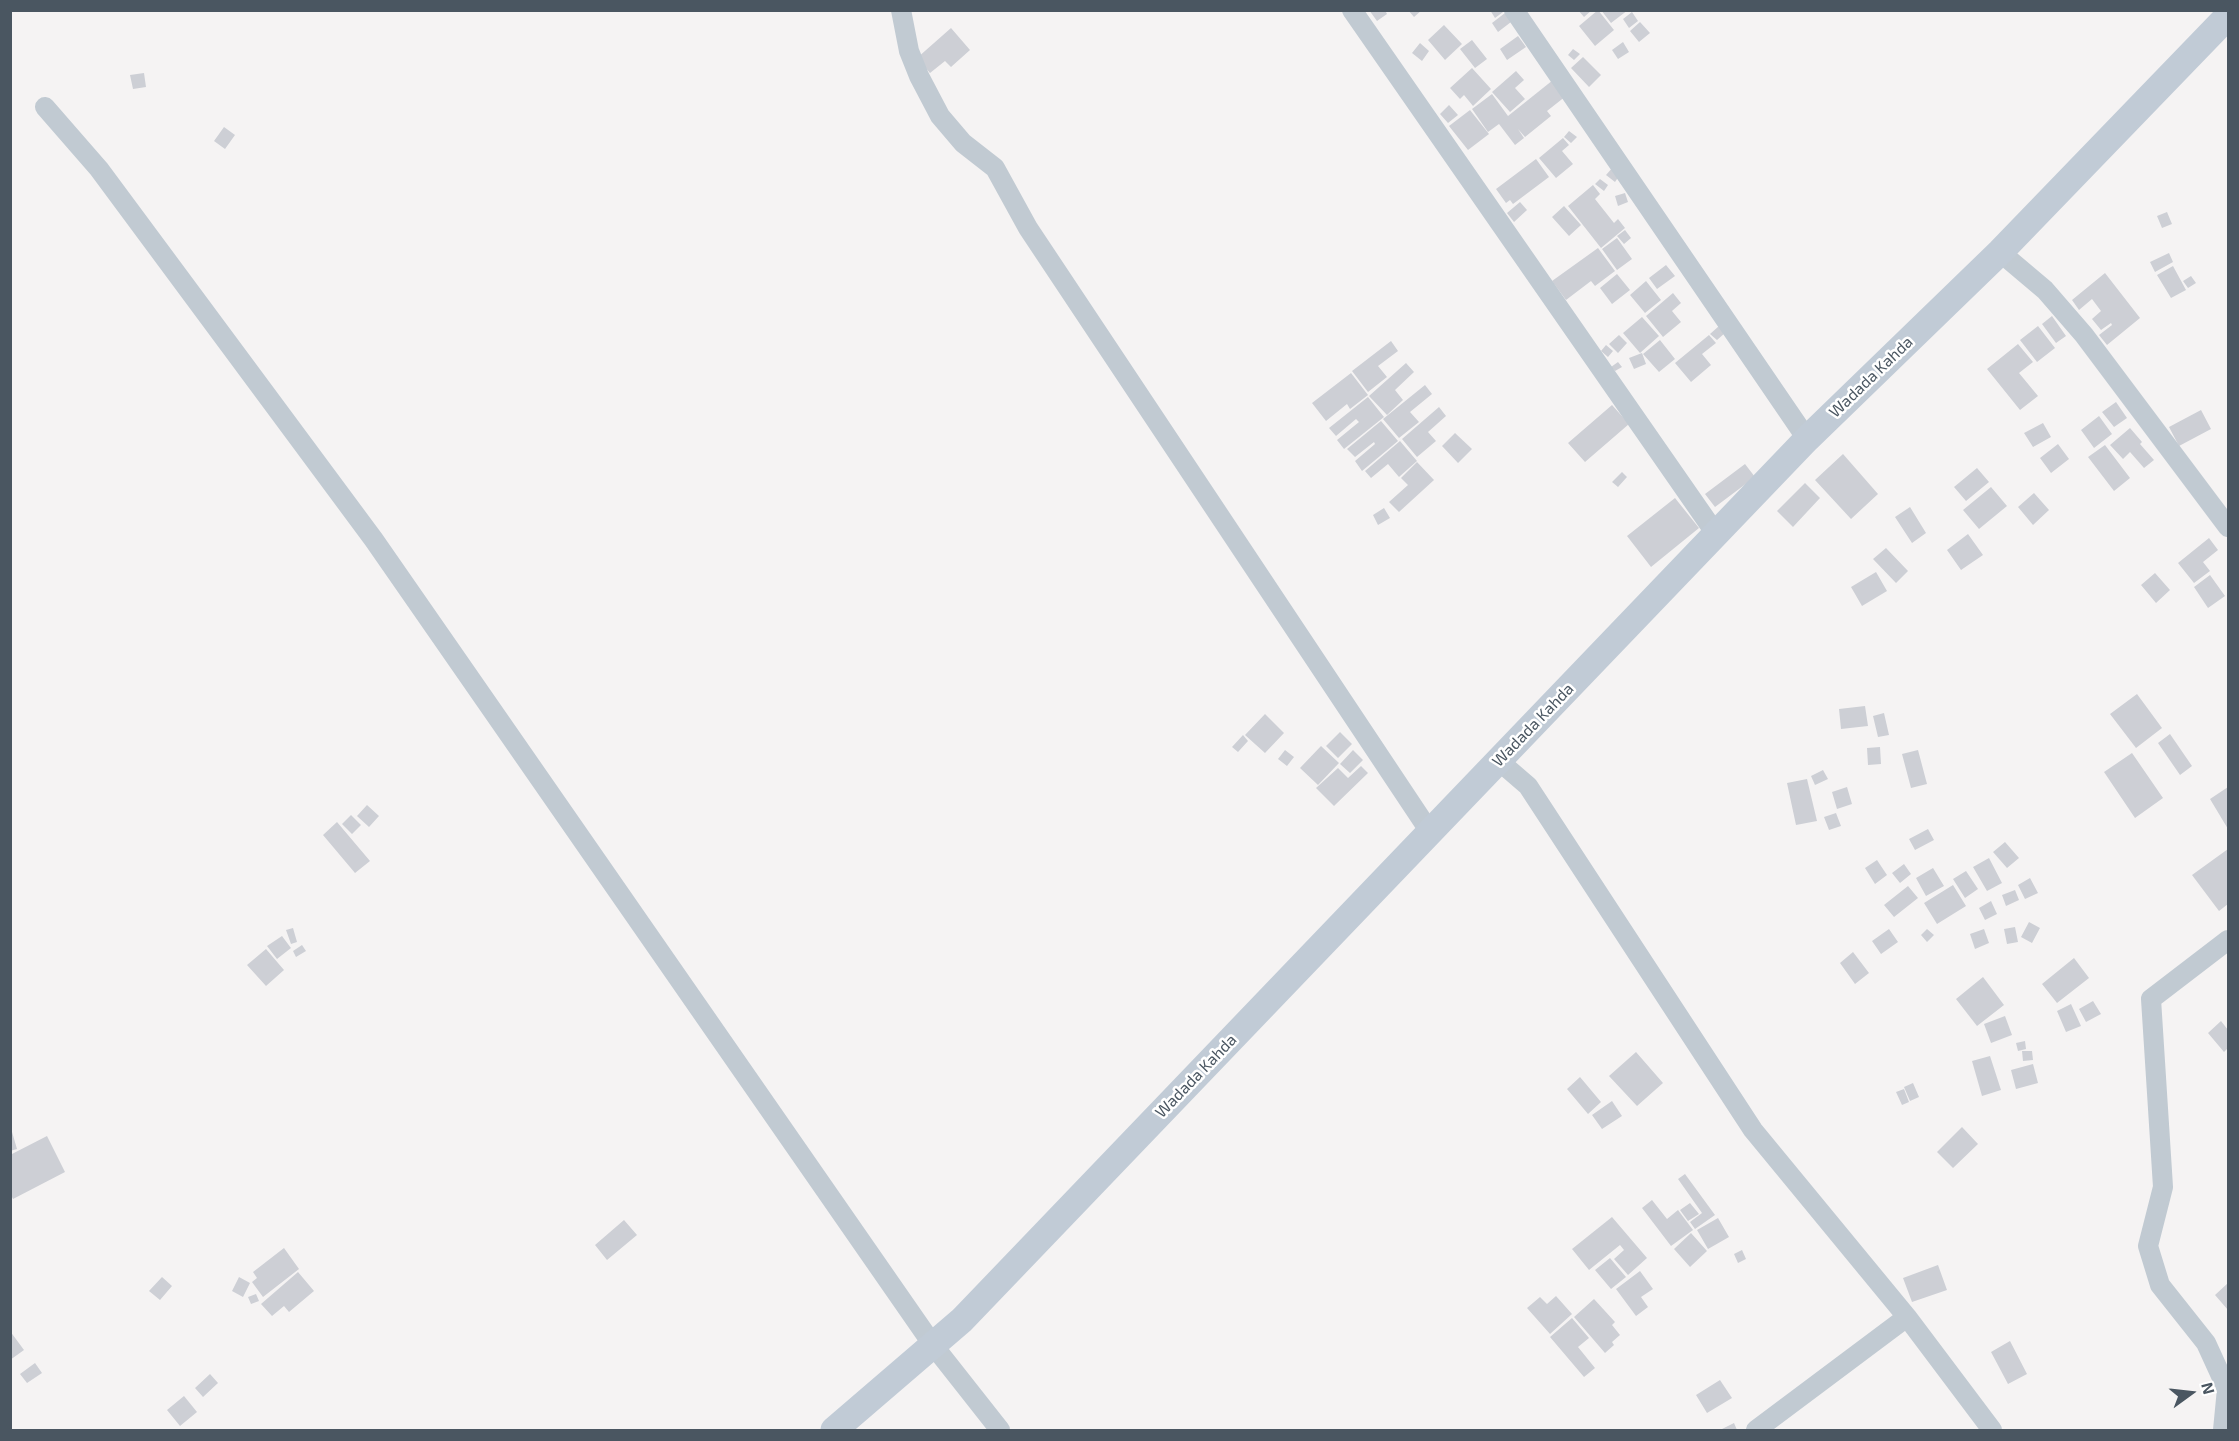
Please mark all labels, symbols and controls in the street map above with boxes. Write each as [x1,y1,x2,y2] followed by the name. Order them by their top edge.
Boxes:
[1825,332,1917,422] street label: Wadada Kahda
[1488,679,1578,771] street label: Wadada Kahda
[1151,1030,1241,1122] street label: Wadada Kahda
[2161,1363,2221,1423] north arrow
[2198,1380,2220,1396] text: N

